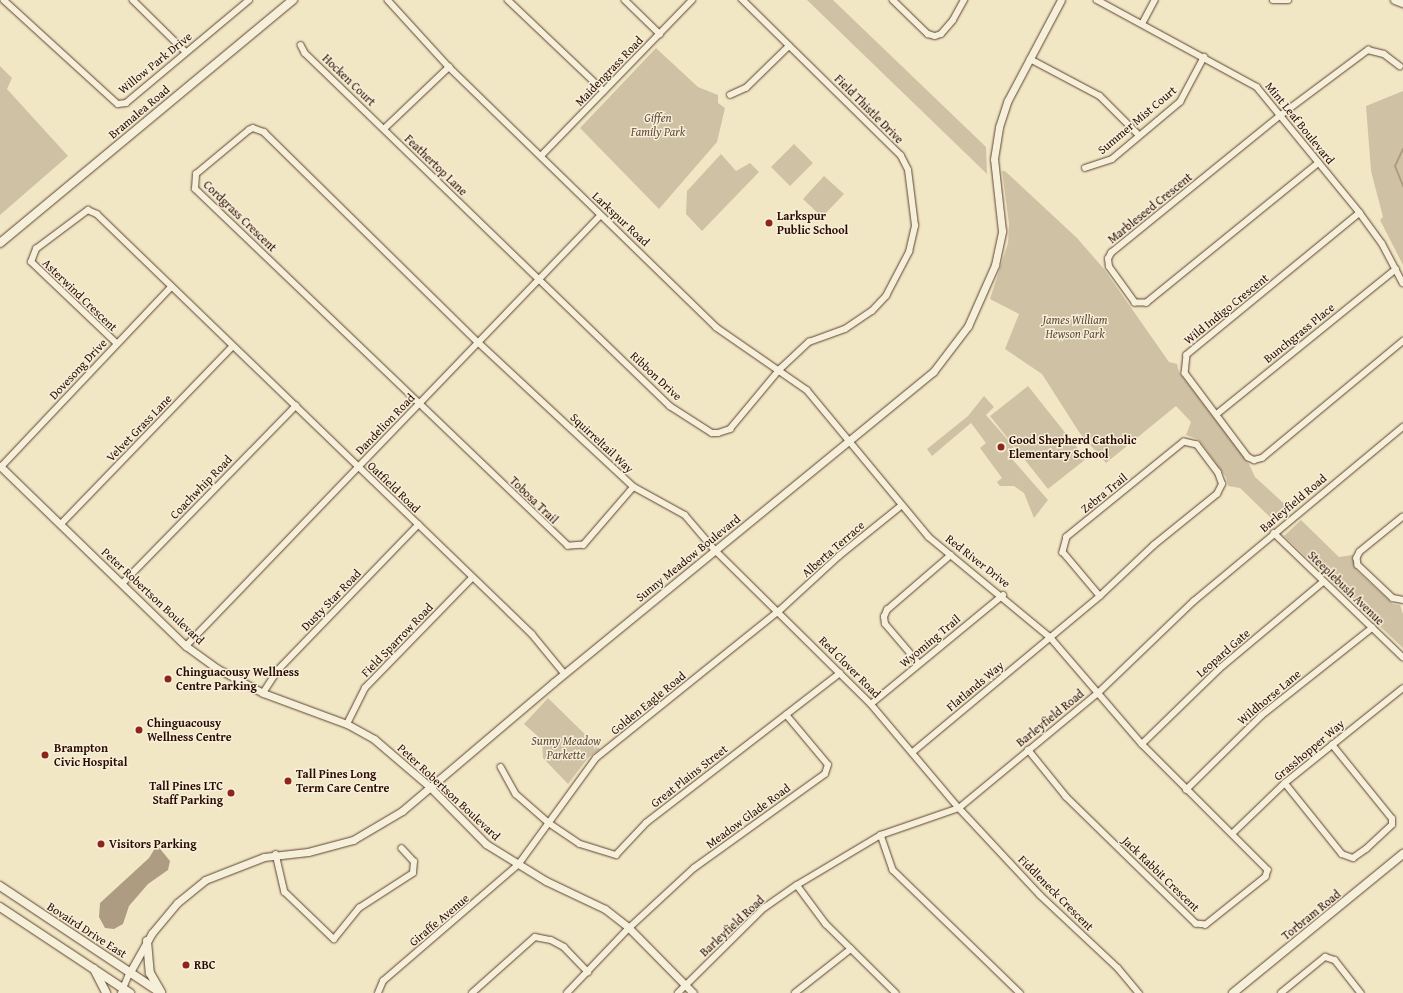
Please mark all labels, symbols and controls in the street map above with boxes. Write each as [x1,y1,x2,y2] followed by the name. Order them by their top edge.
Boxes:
[115,29,195,97] street label: Willow Park Drive
[572,33,646,109] street label: Maidengrass Road
[319,51,379,109] street label: Hocken Court
[831,71,907,147] street label: Field Thistle Drive
[1262,79,1338,167] street label: Mint Leaf Boulevard
[106,82,172,142] street label: Bramalea Road
[1095,83,1179,157] street label: Summer Mist Court
[631,111,685,139] park label: Giffen Family Park
[402,131,470,199] street label: Feathertop Lane
[1105,170,1195,246] street label: Marbleseed Crescent
[200,177,280,255] street label: Cordgrass Crescent
[589,189,653,249] street label: Larkspur Road
[777,209,848,237] place label: Larkspur Public School
[764,218,774,228] marker: Larkspur Public School
[40,256,120,334] street label: Asterwind Crescent
[1181,271,1271,347] street label: Wild Indigo Crescent
[1261,300,1337,366] street label: Bunchgrass Place
[1042,313,1108,341] park label: James William Hewson Park
[46,336,110,402] street label: Dovesong Drive
[627,349,685,403] street label: Ribbon Drive
[103,391,175,465] street label: Velvet Grass Lane
[352,391,418,457] street label: Dandelion Road
[567,410,637,476] street label: Squirreltail Way
[1009,433,1137,461] place label: Good Shepherd Catholic Elementary School
[996,442,1006,452] marker: Good Shepherd Catholic Elementary School
[167,452,235,522] street label: Coachwhip Road
[365,458,423,516] street label: Oatfield Road
[1078,470,1130,516] street label: Zebra Trail
[1257,471,1329,535] street label: Barleyfield Road
[507,473,561,527] street label: Tobosa Trail
[633,511,743,605] street label: Sunny Meadow Boulevard
[799,518,867,580] street label: Alberta Terrace
[943,531,1013,591] street label: Red River Drive
[99,545,207,647] street label: Peter Robertson Boulevard
[1305,548,1387,628] street label: Steeplebush Avenue
[298,566,364,634] street label: Dusty Star Road
[358,600,436,680] street label: Field Sparrow Road
[897,612,963,670] street label: Wyoming Trail
[1193,626,1253,680] street label: Leopard Gate
[816,633,884,701] street label: Red Clover Road
[944,658,1006,714] street label: Flatlands Way
[176,665,299,693] place label: Chinguacousy Wellness Centre Parking
[1234,666,1304,728] street label: Wildhorse Lane
[608,668,688,738] street label: Golden Eagle Road
[163,674,173,684] marker: Chinguacousy Wellness Centre Parking
[1013,686,1087,750] street label: Barleyfield Road
[147,716,232,744] place label: Chinguacousy Wellness Centre
[1271,716,1347,784] street label: Grasshopper Way
[134,725,144,735] marker: Chinguacousy Wellness Centre
[531,734,601,762] park label: Sunny Meadow Parkette
[54,741,127,769] place label: Brampton Civic Hospital
[395,741,503,843] street label: Peter Robertson Boulevard
[648,742,730,810] street label: Great Plains Street
[39,749,51,761] marker: Brampton Civic Hospital
[296,767,389,795] place label: Tall Pines Long Term Care Centre
[283,776,293,786] marker: Tall Pines Long Term Care Centre
[149,779,223,807] place label: Tall Pines LTC Staff Parking
[703,781,793,851] street label: Meadow Glade Road
[226,788,236,798] marker: Tall Pines LTC Staff Parking
[1119,833,1203,915] street label: Jack Rabbit Crescent
[109,837,196,851] place label: Visitors Parking
[96,839,106,849] marker: Visitors Parking
[1015,852,1097,934] street label: Fiddleneck Crescent
[1279,887,1343,943] street label: Torbram Road
[406,891,472,949] street label: Giraffe Avenue
[697,893,767,959] street label: Barleyfield Road
[45,899,129,961] street label: Bovaird Drive East
[194,958,216,972] place label: RBC
[181,960,191,970] marker: RBC

